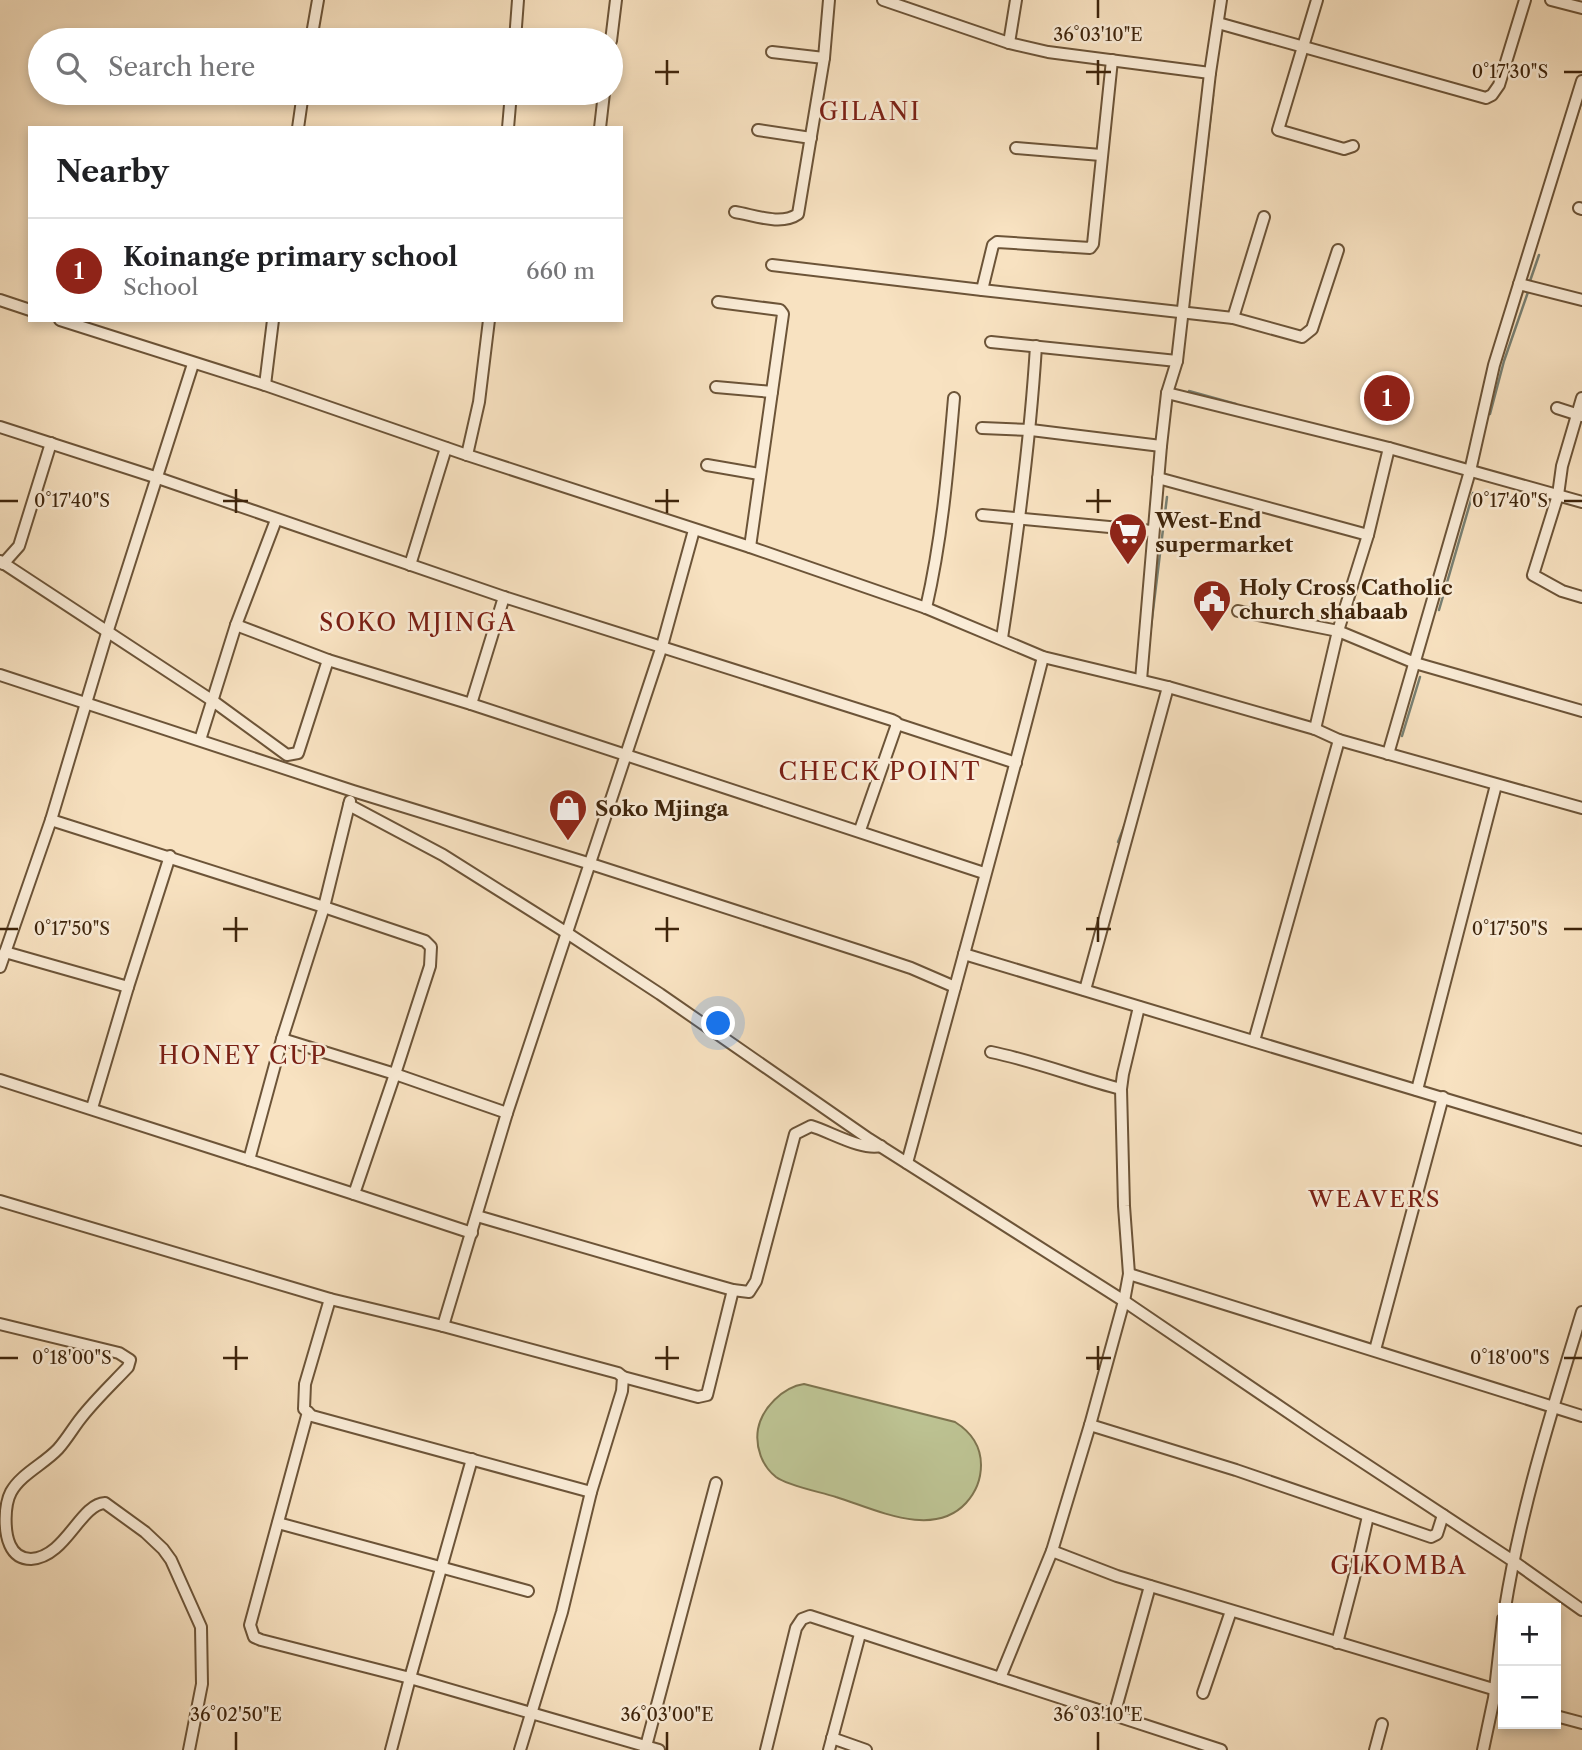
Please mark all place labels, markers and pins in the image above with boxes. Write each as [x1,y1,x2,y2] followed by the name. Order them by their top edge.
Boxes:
[1364,372,1410,424] pin: 1
[1154,508,1294,557] place label: West-End supermarket
[1107,511,1149,566] supermarket icon: West-End supermarket
[1239,575,1453,624] place label: Holy Cross Catholic church shabaab
[1191,578,1233,633] public building icon: Holy Cross Catholic church shabaab
[547,787,589,842] shop icon: Soko Mjinga
[595,796,730,821] place label: Soko Mjinga

